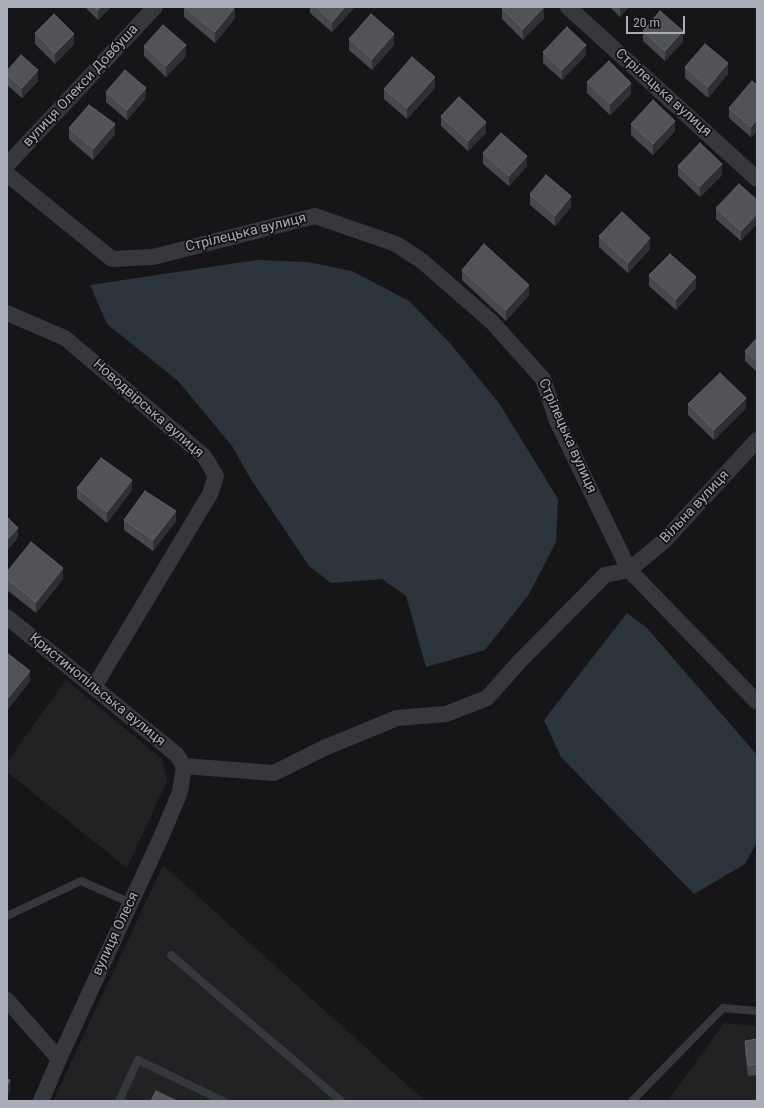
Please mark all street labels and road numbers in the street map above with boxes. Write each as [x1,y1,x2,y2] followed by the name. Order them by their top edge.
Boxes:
[20,21,142,151] street label: вулиця Олекси Довбуша
[611,45,715,141] street label: Стрілецька вулиця
[184,210,308,256] street label: Стрілецька вулиця
[89,356,207,462] street label: Новодвірська вулиця
[534,376,600,496] street label: Стрілецька вулиця
[657,467,733,547] street label: Вільна вулиця
[26,630,168,750] street label: Кристинопільська вулиця
[89,890,143,978] street label: вулиця Олеся

